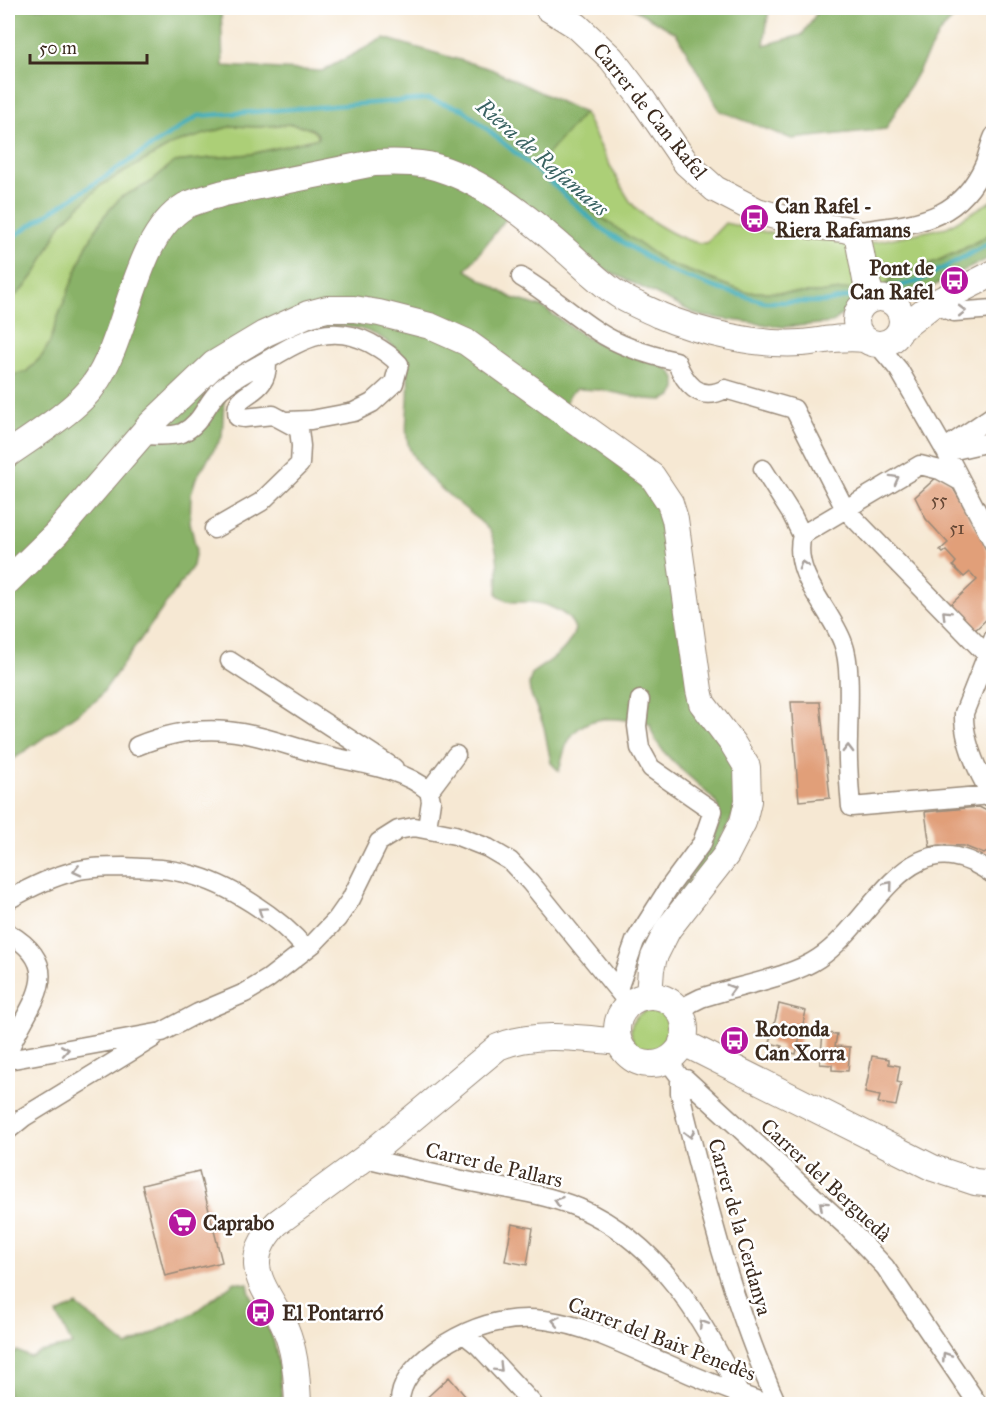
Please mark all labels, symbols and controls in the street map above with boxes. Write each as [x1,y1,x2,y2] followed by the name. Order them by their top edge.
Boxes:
[30,27,147,65] scale bar
[39,37,77,59] text: 50 m
[587,38,713,185] street label: Carrer de Can Rafel
[470,92,615,223] water label: Riera de Rafamans
[775,193,911,243] place label: Can Rafel - Riera Rafamans
[738,202,770,234] bus stop icon: Can Rafel - Riera Rafamans
[850,255,935,305] place label: Pont de Can Rafel
[939,264,971,296] bus stop icon: Pont de Can Rafel
[958,305,967,317] one-way arrow
[888,474,899,486] one-way arrow
[931,489,948,511] house number: 55
[949,517,965,539] house number: 51
[798,560,810,571] one-way arrow
[943,610,954,621] one-way arrow
[842,745,854,754] one-way arrow
[72,864,82,877] one-way arrow
[882,881,893,892] one-way arrow
[258,907,269,918] one-way arrow
[726,983,736,996] one-way arrow
[755,1016,846,1066] place label: Rotonda Can Xorra
[718,1025,750,1057] bus stop icon: Rotonda Can Xorra
[60,1044,70,1056] one-way arrow
[755,1113,897,1247] street label: Carrer del Berguedà
[683,1129,696,1139] one-way arrow
[702,1136,778,1319] street label: Carrer de la Cerdanya
[423,1137,565,1193] street label: Carrer de Pallars
[553,1195,564,1208] one-way arrow
[819,1201,830,1212] one-way arrow
[166,1207,198,1239] supermarket icon: Caprabo
[203,1210,275,1236] place label: Caprabo
[564,1291,760,1387] street label: Carrer del Baix Penedès
[245,1297,277,1329] bus stop icon: El Pontarró
[282,1300,384,1326] place label: El Pontarró
[552,1315,562,1328] one-way arrow
[699,1320,710,1331] one-way arrow
[942,1351,953,1362] one-way arrow
[492,1361,503,1372] one-way arrow

